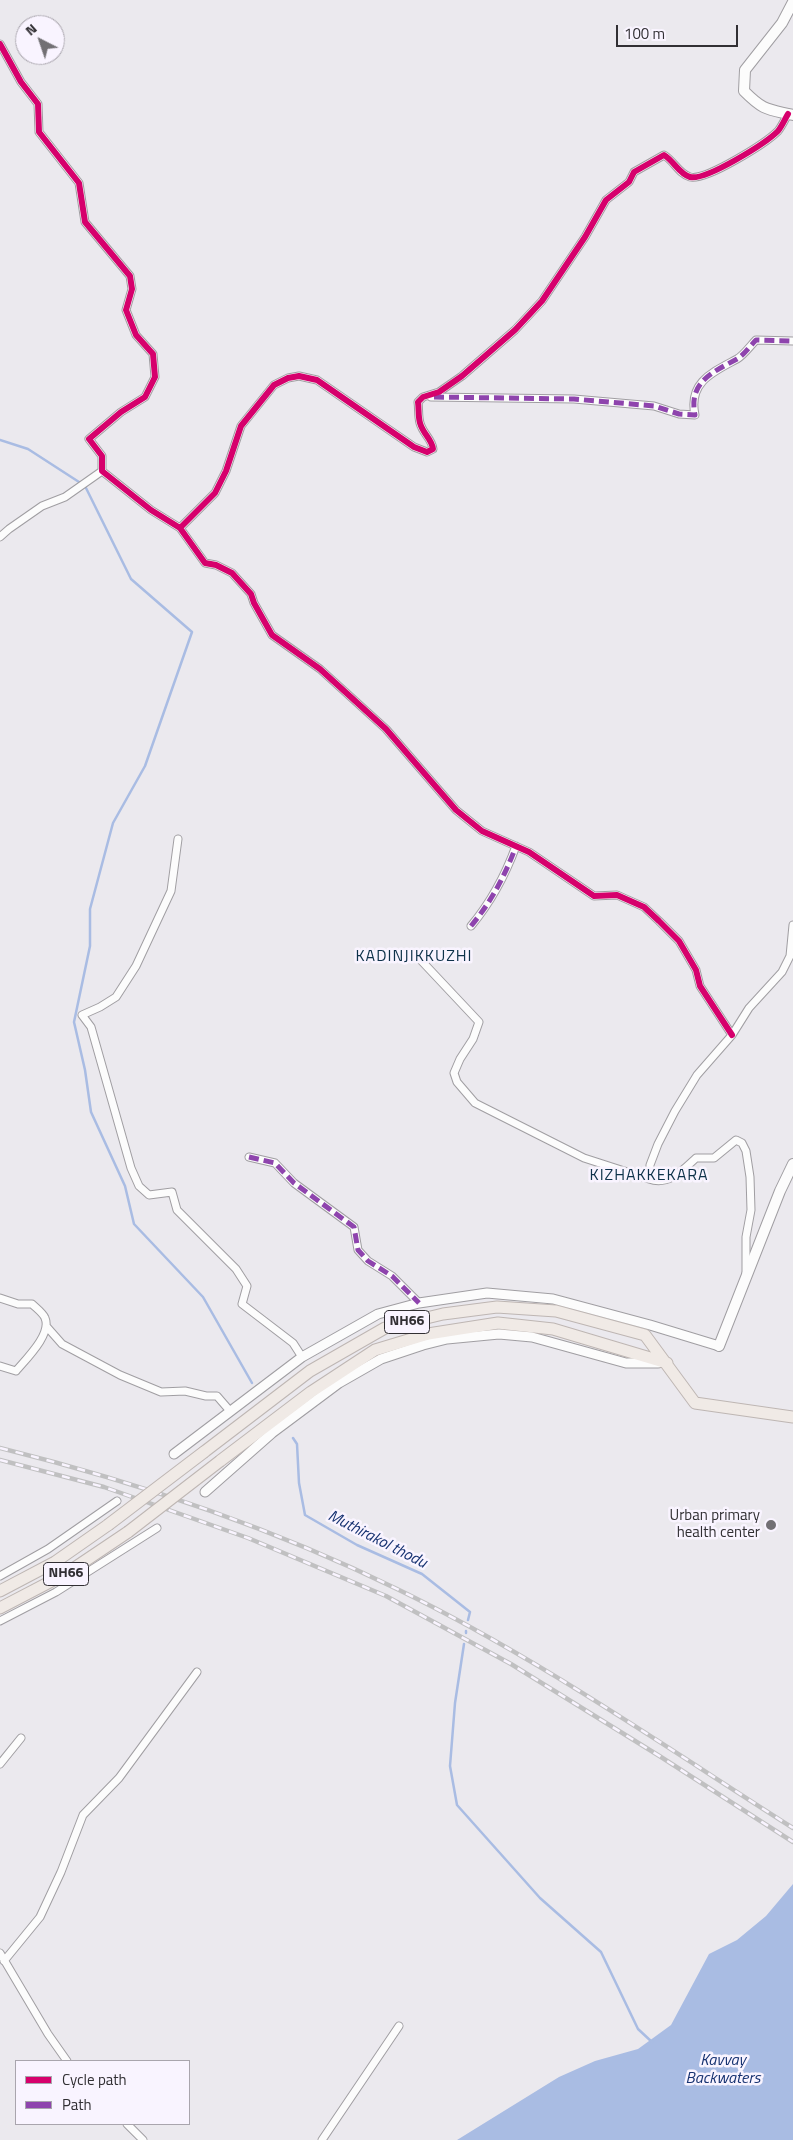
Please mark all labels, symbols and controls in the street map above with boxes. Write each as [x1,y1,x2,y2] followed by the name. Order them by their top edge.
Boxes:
[15,15,65,65] north arrow
[618,15,740,47] scale bar
[20,18,41,40] text: N
[624,22,665,45] text: 100 m
[354,947,474,967] district label: KADINJIKKUZHI
[588,1166,710,1186] district label: KIZHAKKEKARA
[384,1310,430,1334] road number: NH66
[324,1507,430,1573] water label: Muthirakol thodu
[670,1507,760,1542] place label: Urban primary health center
[764,1518,778,1532] marker: Urban primary health center
[44,1562,88,1586] road number: NH66
[686,2051,760,2089] water label: Kavvay Backwaters
[15,2060,190,2125] legend
[62,2068,127,2091] text: Cycle path
[62,2093,92,2116] text: Path

